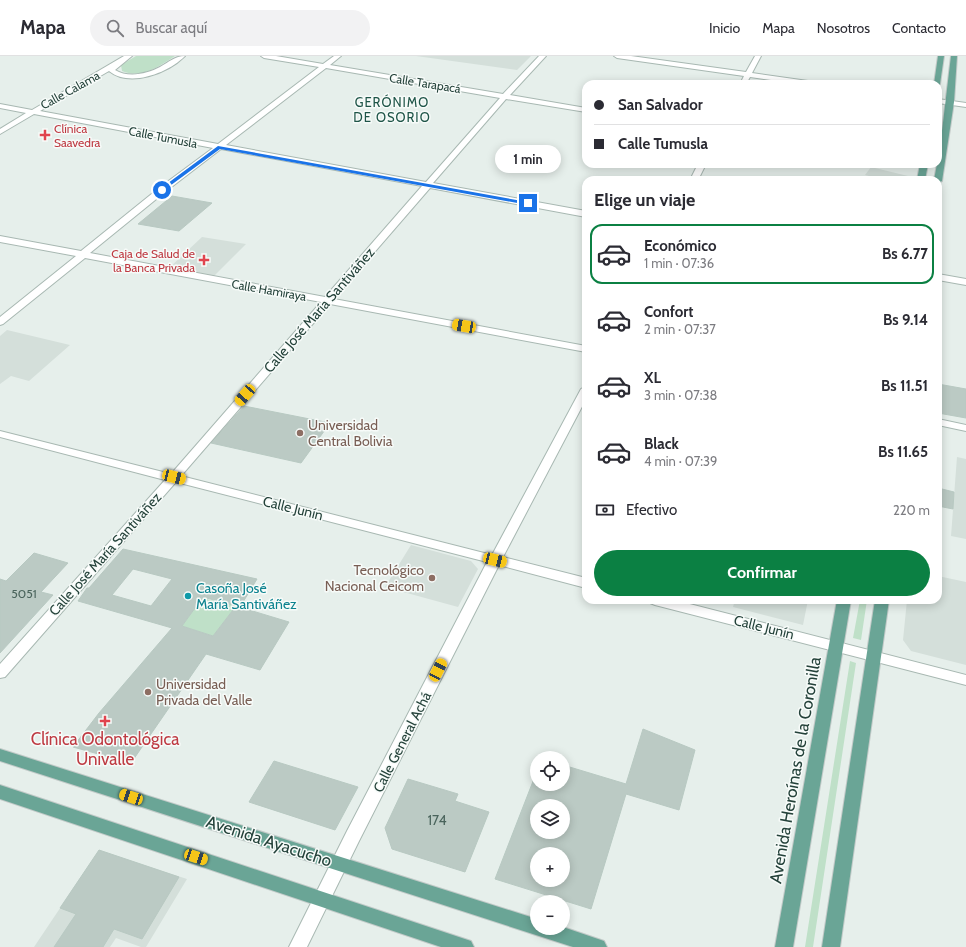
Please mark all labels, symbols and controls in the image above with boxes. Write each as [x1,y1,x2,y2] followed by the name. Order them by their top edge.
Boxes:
[90,10,370,46] search box
[20,16,66,39] text: Mapa
[104,17,126,39] icon: search
[136,19,207,37] text: Buscar aquí
[709,19,740,37] text: Inicio
[762,19,795,37] text: Mapa
[817,19,870,37] text: Nosotros
[892,19,946,37] text: Contacto
[38,67,103,112] street label: Calle Calama
[388,70,462,96] street label: Calle Tarapacá
[353,94,431,125] district label: GERÓNIMO DE OSORIO
[618,96,703,114] text: San Salvador
[54,121,101,150] place label: Clínica Saavedra
[127,123,199,151] street label: Calle Tumusla
[39,129,51,141] marker: Clínica Saavedra
[618,135,708,153] text: Calle Tumusla
[495,145,561,173] callout: 1 min
[513,151,543,167] text: 1 min
[153,181,171,199] route start
[594,189,695,211] text: Elige un viaje
[519,194,537,212] route end
[596,236,632,272] icon: car
[644,237,716,255] text: Económico
[260,243,379,376] street label: Calle José María Santiváñez
[882,245,928,263] text: Bs 6.77
[111,246,195,275] place label: Caja de Salud de la Banca Privada
[198,254,210,266] marker: Caja de Salud de la Banca Privada
[644,255,714,271] text: 1 min · 07:36
[230,276,308,304] street label: Calle Hamiraya
[596,302,632,338] icon: car
[644,303,693,321] text: Confort
[883,311,928,329] text: Bs 9.14
[451,318,477,334] car
[644,321,716,337] text: 2 min · 07:37
[596,368,632,404] icon: car
[644,369,661,387] text: XL
[881,377,928,395] text: Bs 11.51
[233,382,257,408] car
[644,387,717,403] text: 3 min · 07:38
[308,416,393,450] place label: Universidad Central Bolivia
[295,428,305,438] marker: Universidad Central Bolivia
[596,434,632,470] icon: car
[644,435,679,453] text: Black
[878,443,928,461] text: Bs 11.65
[644,453,717,469] text: 4 min · 07:39
[161,468,187,486] car
[45,488,166,619] street label: Calle José María Santiváñez
[261,492,325,524] street label: Calle Junín
[594,499,616,521] icon: cash
[626,501,677,519] text: Efectivo
[893,502,930,518] text: 220 m
[594,550,930,596] button: Confirmar
[482,551,508,569] car
[325,561,424,595] place label: Tecnológico Nacional Ceicom
[427,573,437,583] marker: Tecnológico Nacional Ceicom
[196,579,297,613] place label: Casoña José María Santiváñez
[11,586,37,601] house number: 5051
[183,591,193,601] marker: Casoña José María Santiváñez
[732,611,796,643] street label: Calle Junín
[765,654,825,885] street label: Avenida Heroínas de la Coronilla
[427,657,449,683] car
[156,675,252,709] place label: Universidad Privada del Valle
[143,687,153,697] marker: Universidad Privada del Valle
[369,689,435,795] street label: Calle General Achá
[99,715,111,727] marker: Clínica Odontológica Univalle
[31,729,180,769] place label: Clínica Odontológica Univalle
[530,751,570,935] map controls
[530,751,570,791] button: locate
[118,788,144,806] car
[530,799,570,839] button: layers
[204,811,334,871] street label: Avenida Ayacucho
[427,811,447,829] house number: 174
[530,847,570,887] button: +
[183,848,209,866] car
[530,895,570,935] button: −

